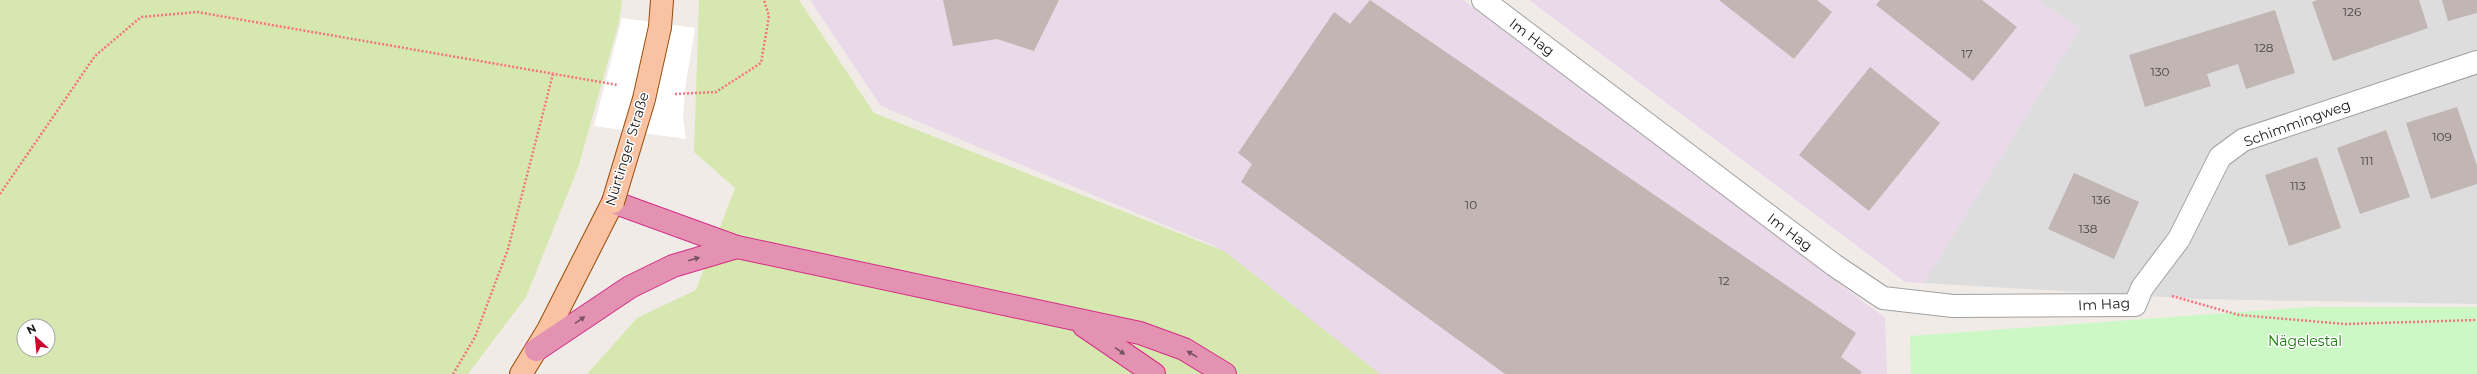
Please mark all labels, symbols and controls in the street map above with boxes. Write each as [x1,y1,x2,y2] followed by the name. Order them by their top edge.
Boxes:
[2343,4,2361,19] house number: 126
[1506,14,1558,60] street label: Im Hag
[2255,40,2274,55] house number: 128
[1961,46,1973,61] house number: 17
[2150,64,2170,79] house number: 130
[601,90,653,208] street label: Nürtinger Straße
[2241,95,2353,151] street label: Schimmingweg
[2432,129,2452,144] house number: 109
[2361,153,2374,168] house number: 111
[2290,178,2306,193] house number: 113
[2092,192,2110,207] house number: 136
[1465,197,1477,212] house number: 10
[1764,209,1816,255] street label: Im Hag
[2079,221,2098,236] house number: 138
[688,256,700,262] one-way arrow
[1718,273,1730,288] house number: 12
[2078,294,2130,314] street label: Im Hag
[575,316,585,324] one-way arrow
[16,318,56,358] north arrow
[24,321,39,337] text: N
[2268,332,2342,350] park label: Nägelestal
[1115,347,1126,355] one-way arrow
[1186,350,1198,357] one-way arrow

